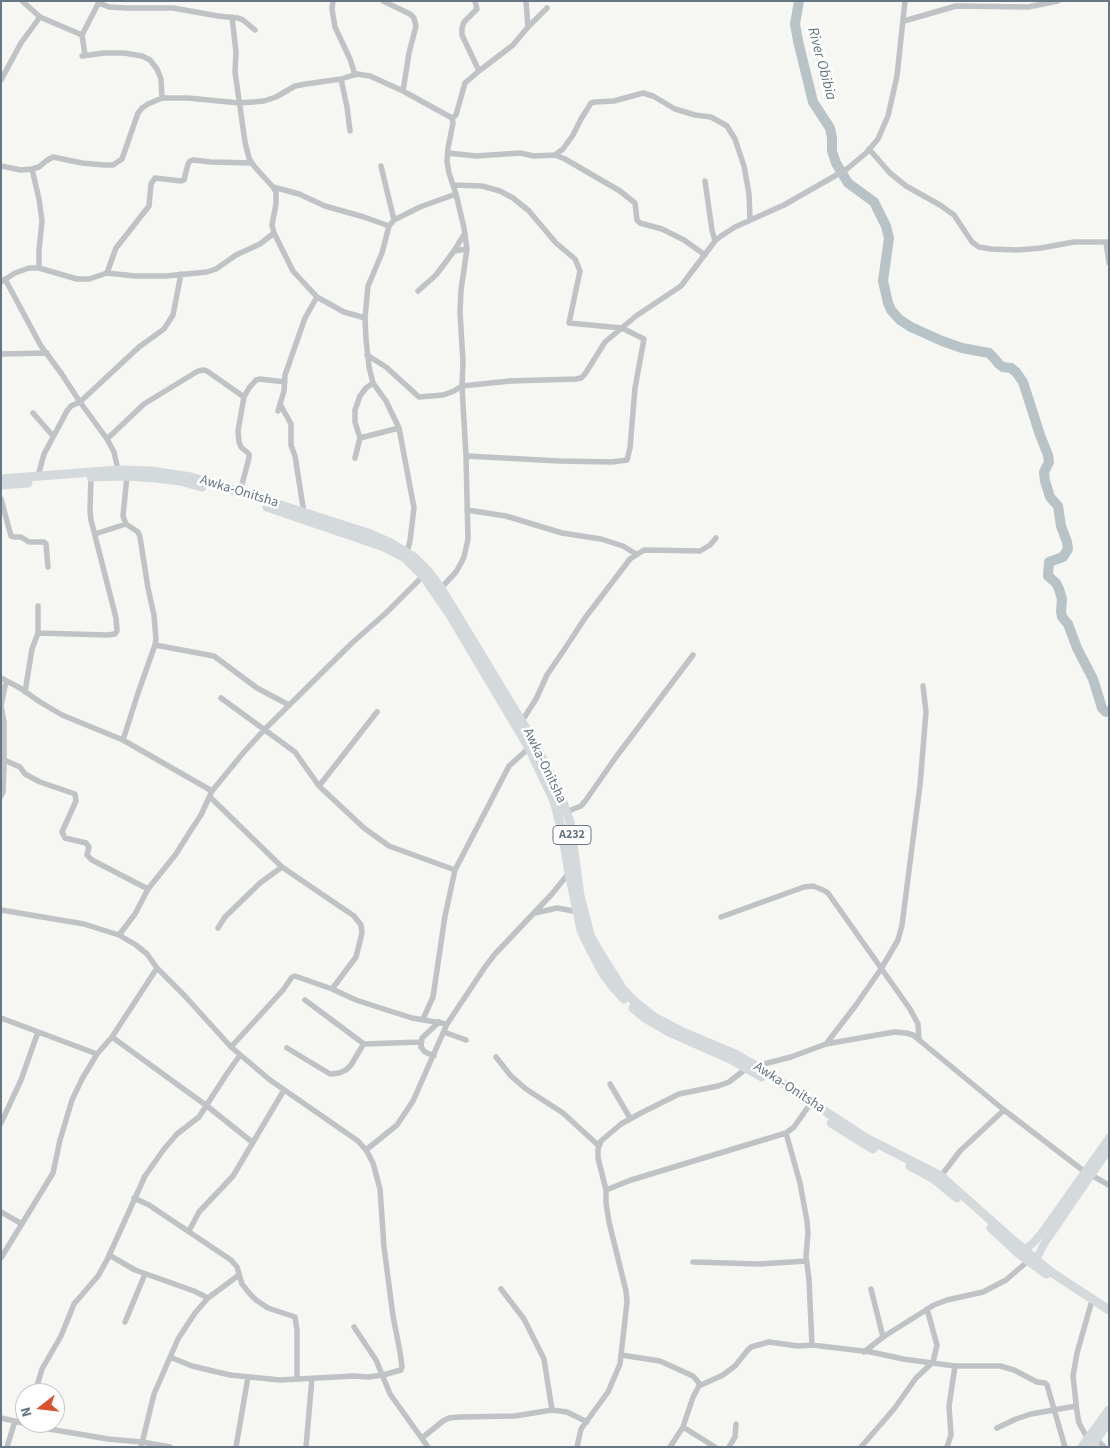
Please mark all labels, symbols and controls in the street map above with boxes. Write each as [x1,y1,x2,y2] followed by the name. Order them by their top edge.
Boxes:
[803,26,839,102] water label: River Obibia
[198,472,280,512] street label: Awka-Onitsha
[519,726,569,806] street label: Awka-Onitsha
[553,826,591,844] road number: A232
[750,1059,828,1117] street label: Awka-Onitsha
[15,1383,65,1433] north arrow
[16,1405,37,1419] text: N

